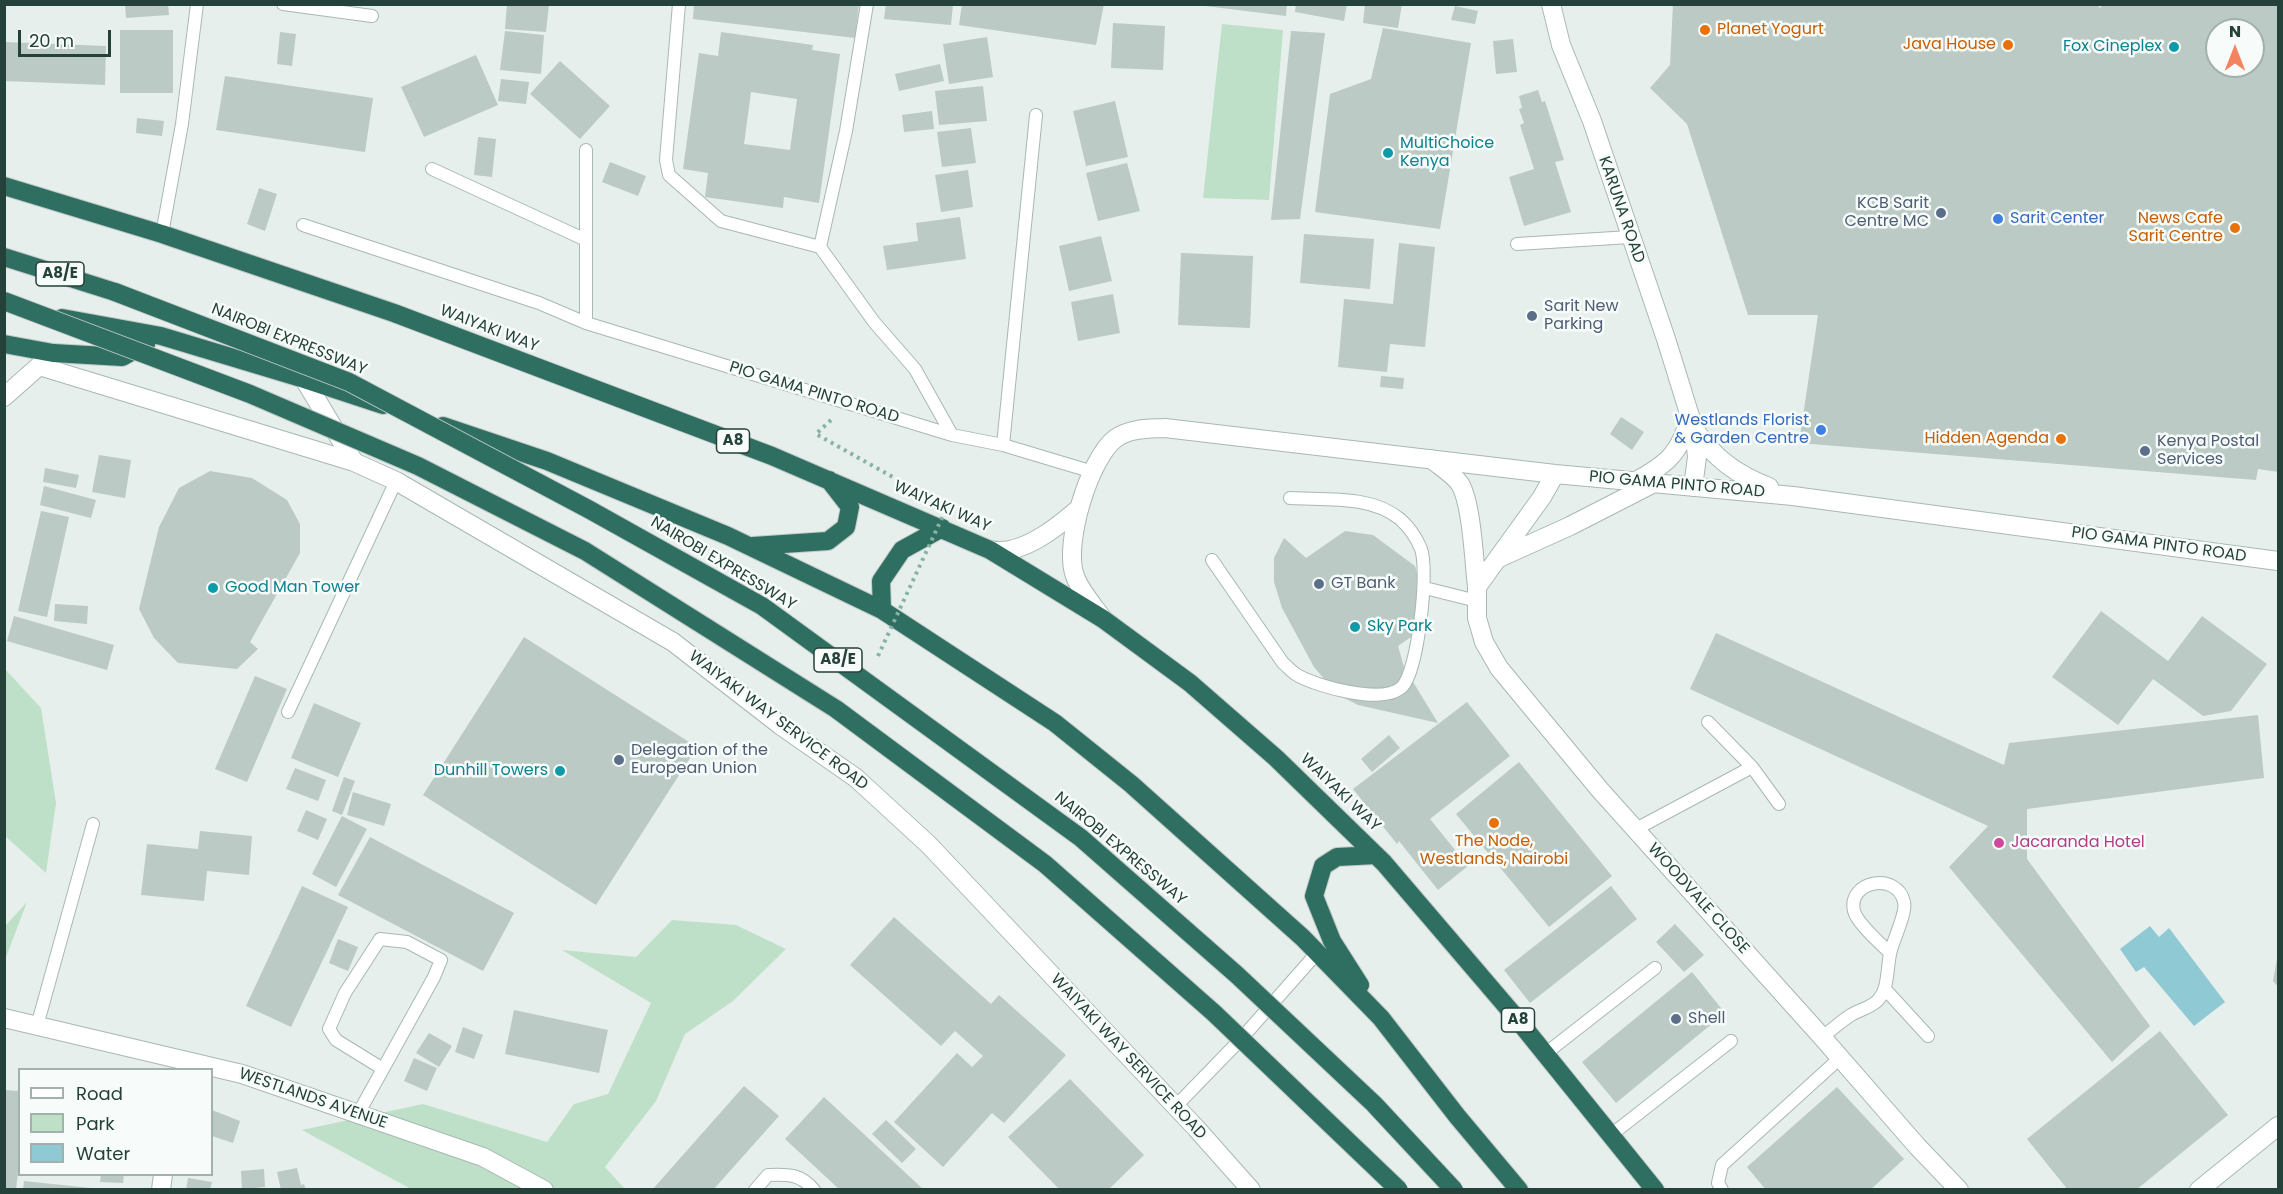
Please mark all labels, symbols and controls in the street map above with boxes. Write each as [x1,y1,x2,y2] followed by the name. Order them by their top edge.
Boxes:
[21,18,114,56] scale bar
[2205,18,2265,78] north arrow
[1717,20,1824,40] place label: Planet Yogurt
[2229,20,2241,43] text: N
[1698,23,1712,37] marker: Planet Yogurt
[29,28,74,53] text: 20 m
[1903,35,1996,55] place label: Java House
[2063,37,2162,57] place label: Fox Cineplex
[2001,38,2015,52] marker: Java House
[2167,40,2181,54] marker: Fox Cineplex
[1400,134,1494,172] place label: MultiChoice Kenya
[1381,146,1395,160] marker: MultiChoice Kenya
[1594,154,1648,266] street label: KARUNA ROAD
[1844,194,1929,232] place label: KCB Sarit Centre MC
[1934,206,1948,220] marker: KCB Sarit Centre MC
[2010,209,2104,229] place label: Sarit Center
[2129,209,2223,247] place label: News Cafe Sarit Centre
[1991,212,2005,226] marker: Sarit Center
[2228,221,2242,235] marker: News Cafe Sarit Centre
[36,262,84,286] road number: A8/E
[1544,297,1618,335] place label: Sarit New Parking
[208,300,370,380] street label: NAIROBI EXPRESSWAY
[437,301,541,357] street label: WAIYAKI WAY
[1525,309,1539,323] marker: Sarit New Parking
[727,358,901,428] street label: PIO GAMA PINTO ROAD
[1674,411,1809,449] place label: Westlands Florist & Garden Centre
[1814,423,1828,437] marker: Westlands Florist & Garden Centre
[716,429,750,453] road number: A8
[1925,429,2049,449] place label: Hidden Agenda
[2054,432,2068,446] marker: Hidden Agenda
[2157,432,2259,470] place label: Kenya Postal Services
[2138,444,2152,458] marker: Kenya Postal Services
[1588,468,1766,502] street label: PIO GAMA PINTO ROAD
[891,477,993,537] street label: WAIYAKI WAY
[647,513,799,615] street label: NAIROBI EXPRESSWAY
[2070,523,2248,567] street label: PIO GAMA PINTO ROAD
[1331,574,1395,594] place label: GT Bank
[1312,577,1326,591] marker: GT Bank
[225,578,360,598] place label: Good Man Tower
[206,581,220,595] marker: Good Man Tower
[1367,617,1432,637] place label: Sky Park
[1348,620,1362,634] marker: Sky Park
[685,647,871,795] street label: WAIYAKI WAY SERVICE ROAD
[814,648,862,672] road number: A8/E
[631,741,768,779] place label: Delegation of the European Union
[1296,750,1384,836] street label: WAIYAKI WAY
[612,753,626,767] marker: Delegation of the European Union
[434,761,548,781] place label: Dunhill Towers
[553,764,567,778] marker: Dunhill Towers
[1050,788,1190,910] street label: NAIROBI EXPRESSWAY
[1487,816,1501,830] marker: The Node, Westlands, Nairobi
[1420,832,1568,870] place label: The Node, Westlands, Nairobi
[2011,833,2145,853] place label: Jacaranda Hotel
[1992,836,2006,850] marker: Jacaranda Hotel
[1643,840,1753,958] street label: WOODVALE CLOSE
[1046,970,1210,1144] street label: WAIYAKI WAY SERVICE ROAD
[1502,1008,1534,1032] road number: A8
[1688,1009,1725,1029] place label: Shell
[1669,1012,1683,1026] marker: Shell
[236,1065,390,1133] street label: WESTLANDS AVENUE
[18,1068,213,1176] legend
[76,1081,123,1106] text: Road
[76,1111,115,1136] text: Park
[76,1141,130,1166] text: Water

